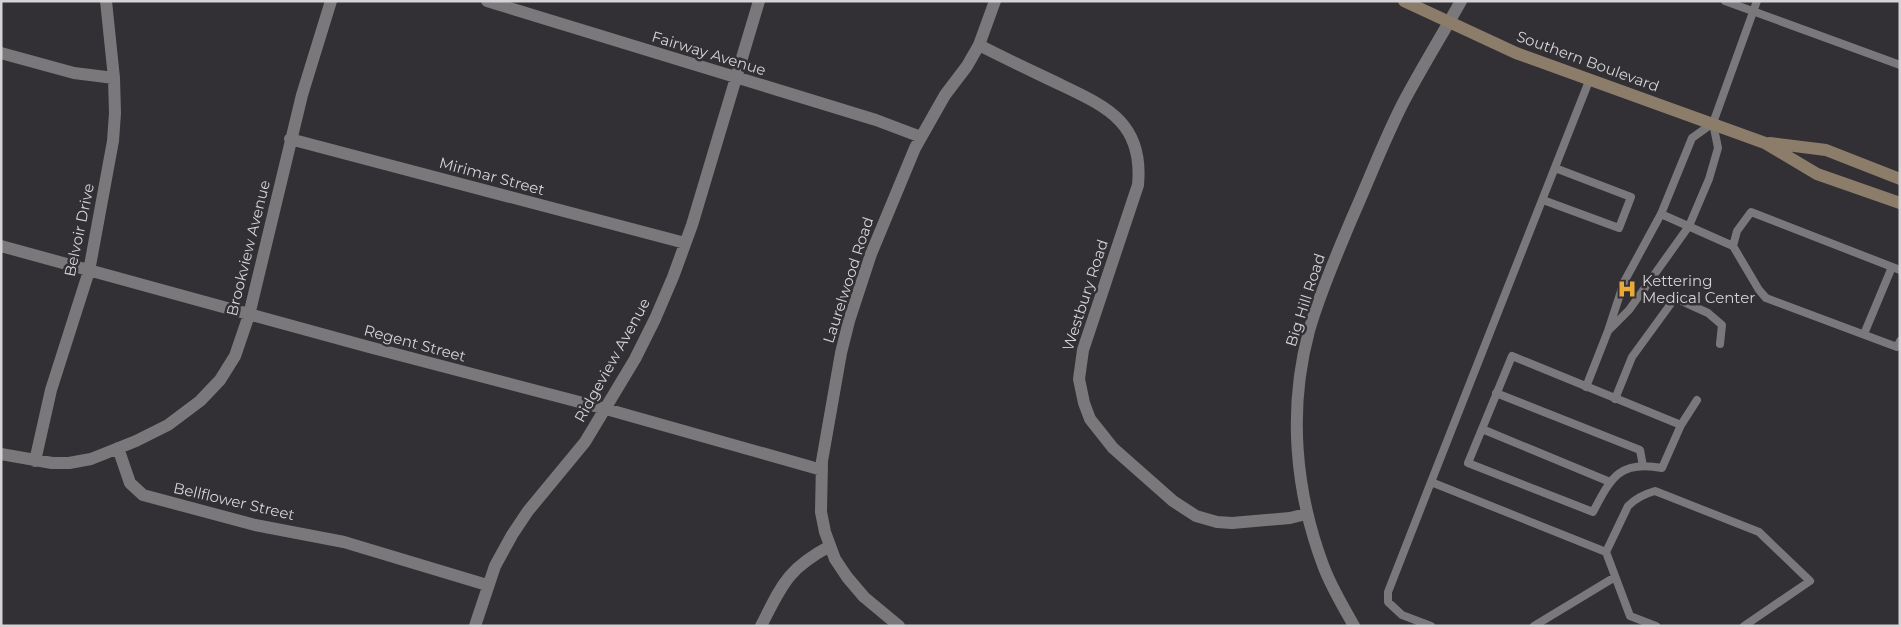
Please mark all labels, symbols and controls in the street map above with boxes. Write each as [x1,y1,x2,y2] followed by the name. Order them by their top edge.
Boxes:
[1514,26,1662,96] street label: Southern Boulevard
[650,27,768,79] street label: Fairway Avenue
[437,153,547,199] street label: Mirimar Street
[222,178,274,318] street label: Brookview Avenue
[60,182,98,278] street label: Belvoir Drive
[819,214,877,346] street label: Laurelwood Road
[1058,237,1112,353] street label: Westbury Road
[1281,251,1329,349] street label: Big Hill Road
[1642,271,1755,307] place label: Kettering Medical Center
[1616,278,1638,300] hospital icon: Kettering Medical Center
[570,295,654,425] street label: Ridgeview Avenue
[362,320,468,366] street label: Regent Street
[171,478,297,524] street label: Bellflower Street

